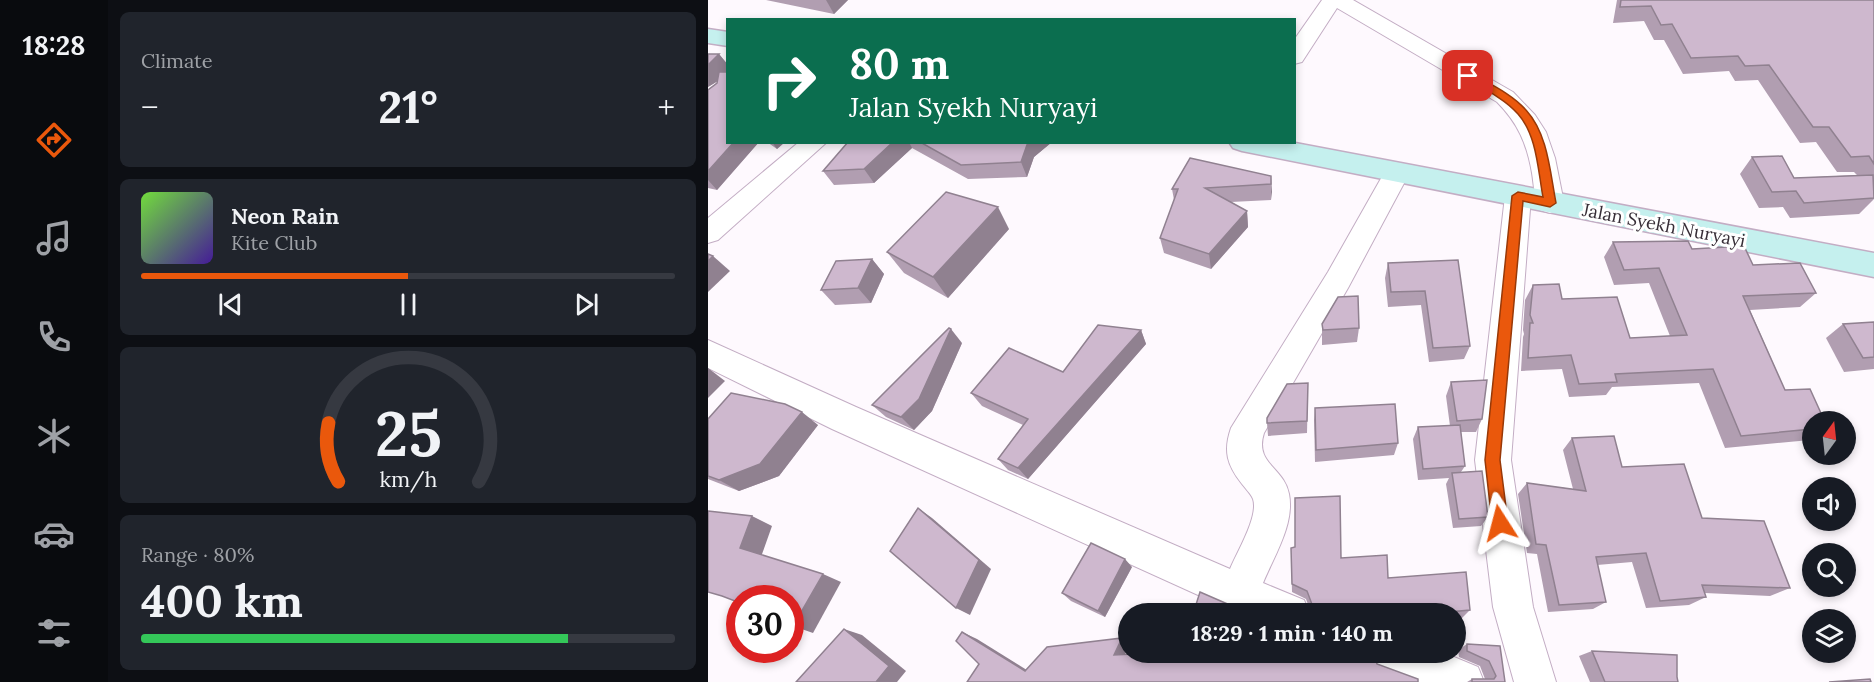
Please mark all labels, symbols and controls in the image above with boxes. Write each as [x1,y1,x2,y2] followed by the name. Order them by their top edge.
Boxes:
[23,28,86,62] text: 18:28
[849,37,949,91] text: 80 m
[750,42,828,120] icon: right
[141,48,213,73] text: Climate
[1442,50,1493,101] pin
[1451,59,1484,92] icon: arrive
[378,78,438,135] text: 21°
[141,86,159,128] text: −
[657,86,675,128] text: +
[849,90,1098,124] text: Jalan Syekh Nuryayi
[33,119,75,161] icon: directions
[1579,198,1748,252] street label: Jalan Syekh Nuryayi
[231,202,339,230] text: Neon Rain
[33,217,75,259] icon: music
[231,230,317,255] text: Kite Club
[214,288,247,321] icon: previous
[392,288,425,321] icon: pause
[570,288,603,321] icon: next
[33,316,75,358] icon: phone
[375,393,441,473] text: 25
[1802,411,1856,465] north arrow
[1802,411,1856,663] map controls
[33,415,75,457] icon: climate
[379,465,437,493] text: km/h
[1802,477,1856,531] button: sound
[1468,491,1532,555] position arrow
[33,513,75,555] icon: car
[141,542,254,567] text: Range · 80%
[1802,543,1856,597] button: search
[141,572,303,629] text: 400 km
[726,585,804,663] speed limit sign: 30
[1802,609,1856,663] button: layers
[33,612,75,654] icon: filters
[1191,619,1393,647] text: 18:29 · 1 min · 140 m

